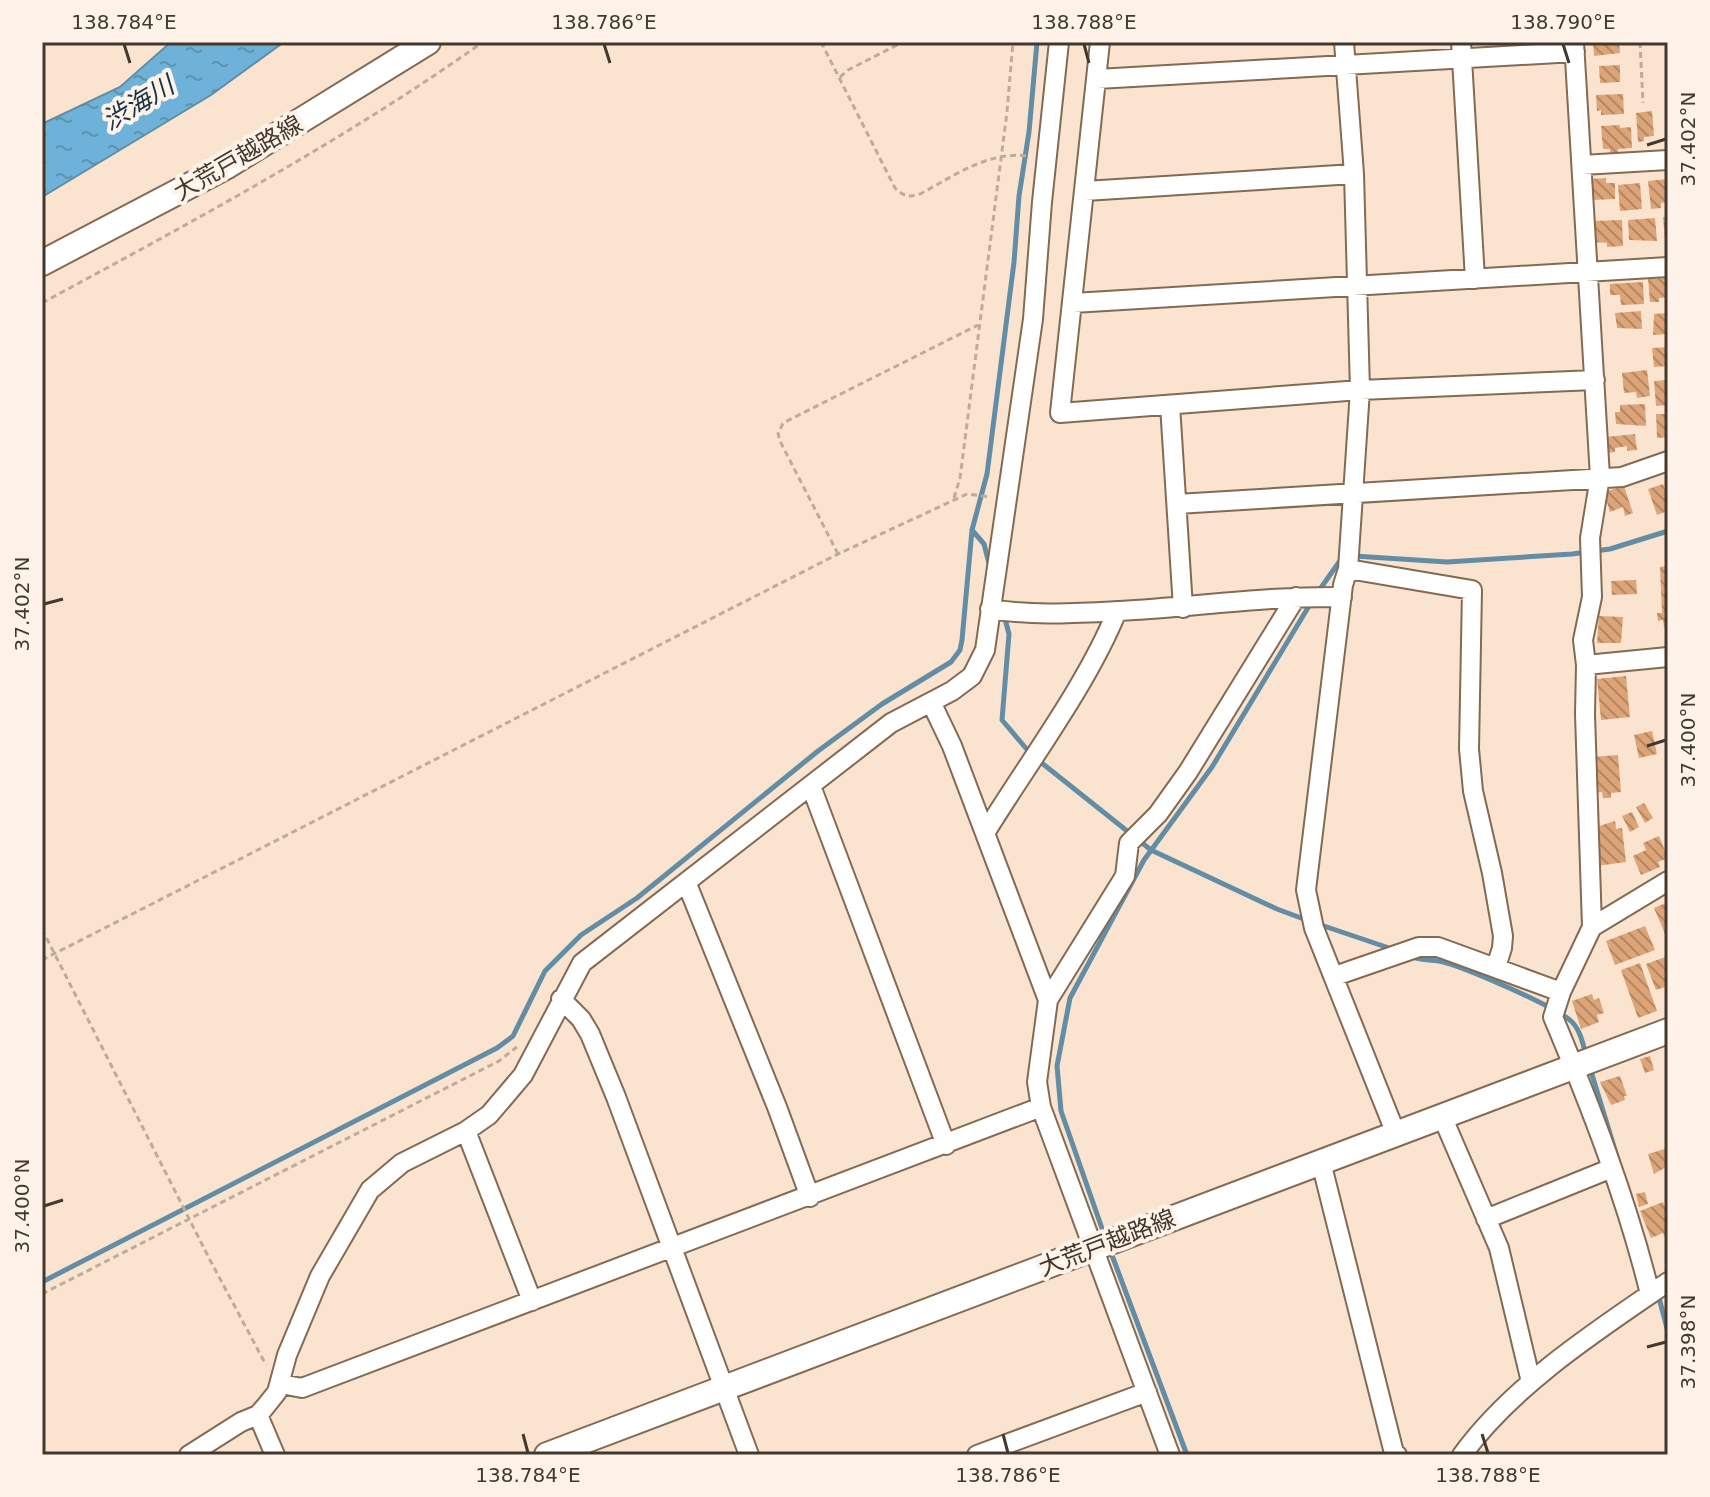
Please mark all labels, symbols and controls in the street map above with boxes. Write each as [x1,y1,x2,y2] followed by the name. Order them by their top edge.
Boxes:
[71,10,177,34] text: 138.784°E
[551,10,657,34] text: 138.786°E
[1031,10,1137,34] text: 138.788°E
[1510,10,1616,34] text: 138.790°E
[97,69,182,136] water label: 渋海川
[1676,92,1700,186] text: 37.402°N
[169,110,307,206] street label: 大荒戸越路線
[10,557,34,651] text: 37.402°N
[1676,693,1700,787] text: 37.400°N
[10,1159,34,1253] text: 37.400°N
[1035,1204,1179,1282] street label: 大荒戸越路線
[1676,1295,1700,1389] text: 37.398°N
[475,1463,581,1487] text: 138.784°E
[955,1463,1061,1487] text: 138.786°E
[1435,1463,1541,1487] text: 138.788°E

